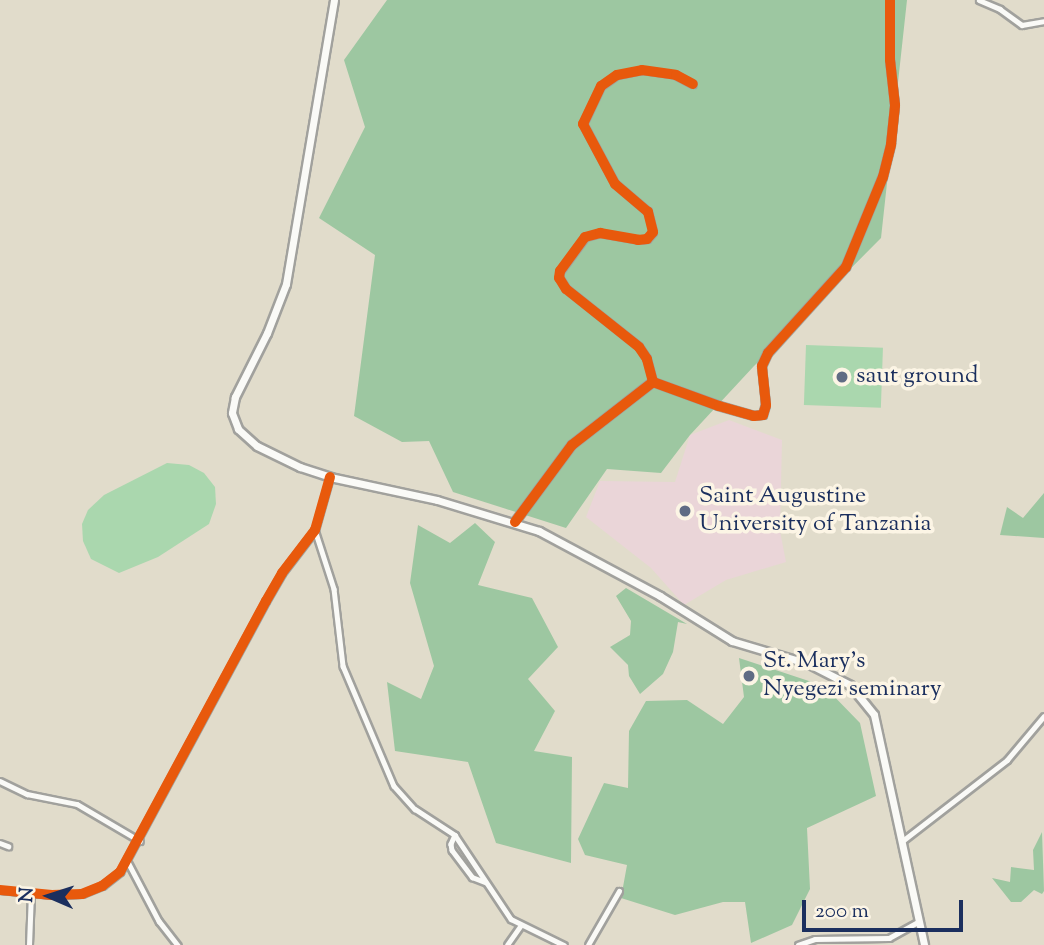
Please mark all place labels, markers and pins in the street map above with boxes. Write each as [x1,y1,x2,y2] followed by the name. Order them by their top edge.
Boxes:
[856,363,978,391] place label: saut ground
[834,369,850,385] marker: saut ground
[699,483,932,539] place label: Saint Augustine University of Tanzania
[677,503,693,519] marker: Saint Augustine University of Tanzania
[763,648,942,704] place label: St. Mary's Nyegezi seminary
[741,668,757,684] marker: St. Mary's Nyegezi seminary

